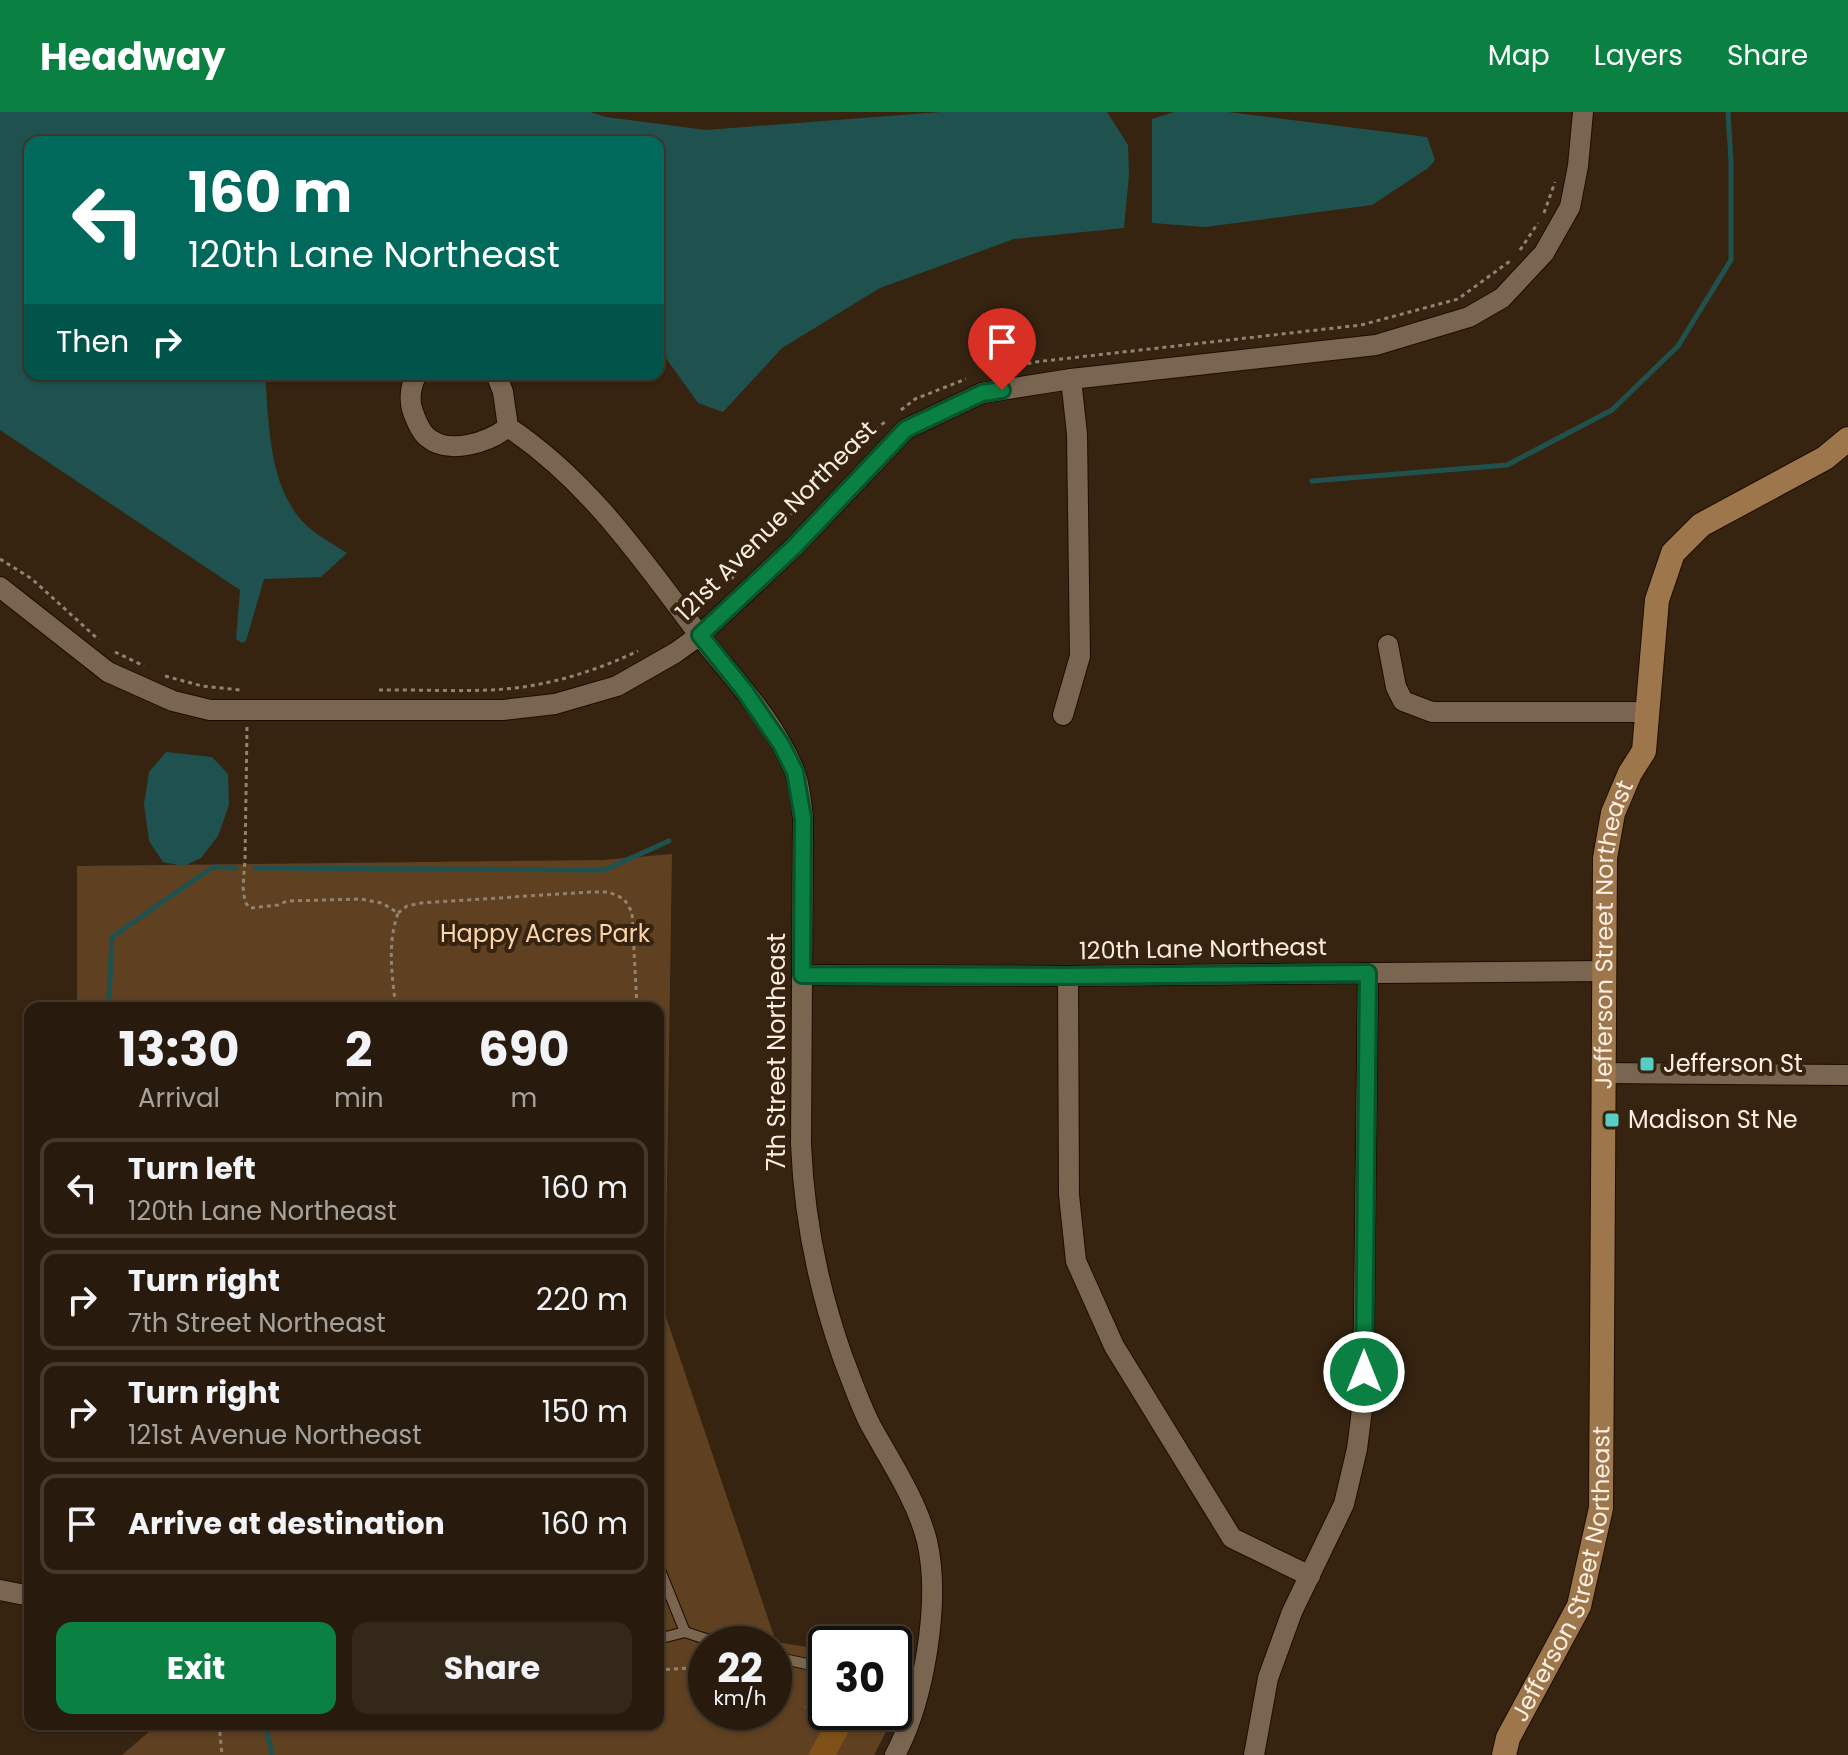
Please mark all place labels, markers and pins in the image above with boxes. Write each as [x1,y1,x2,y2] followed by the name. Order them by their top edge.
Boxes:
[968,308,1036,390] pin
[1663,1047,1803,1080] place label: Jefferson St
[1638,1055,1656,1073] marker: Jefferson St
[1628,1103,1798,1136] place label: Madison St Ne
[1603,1111,1621,1129] marker: Madison St Ne

